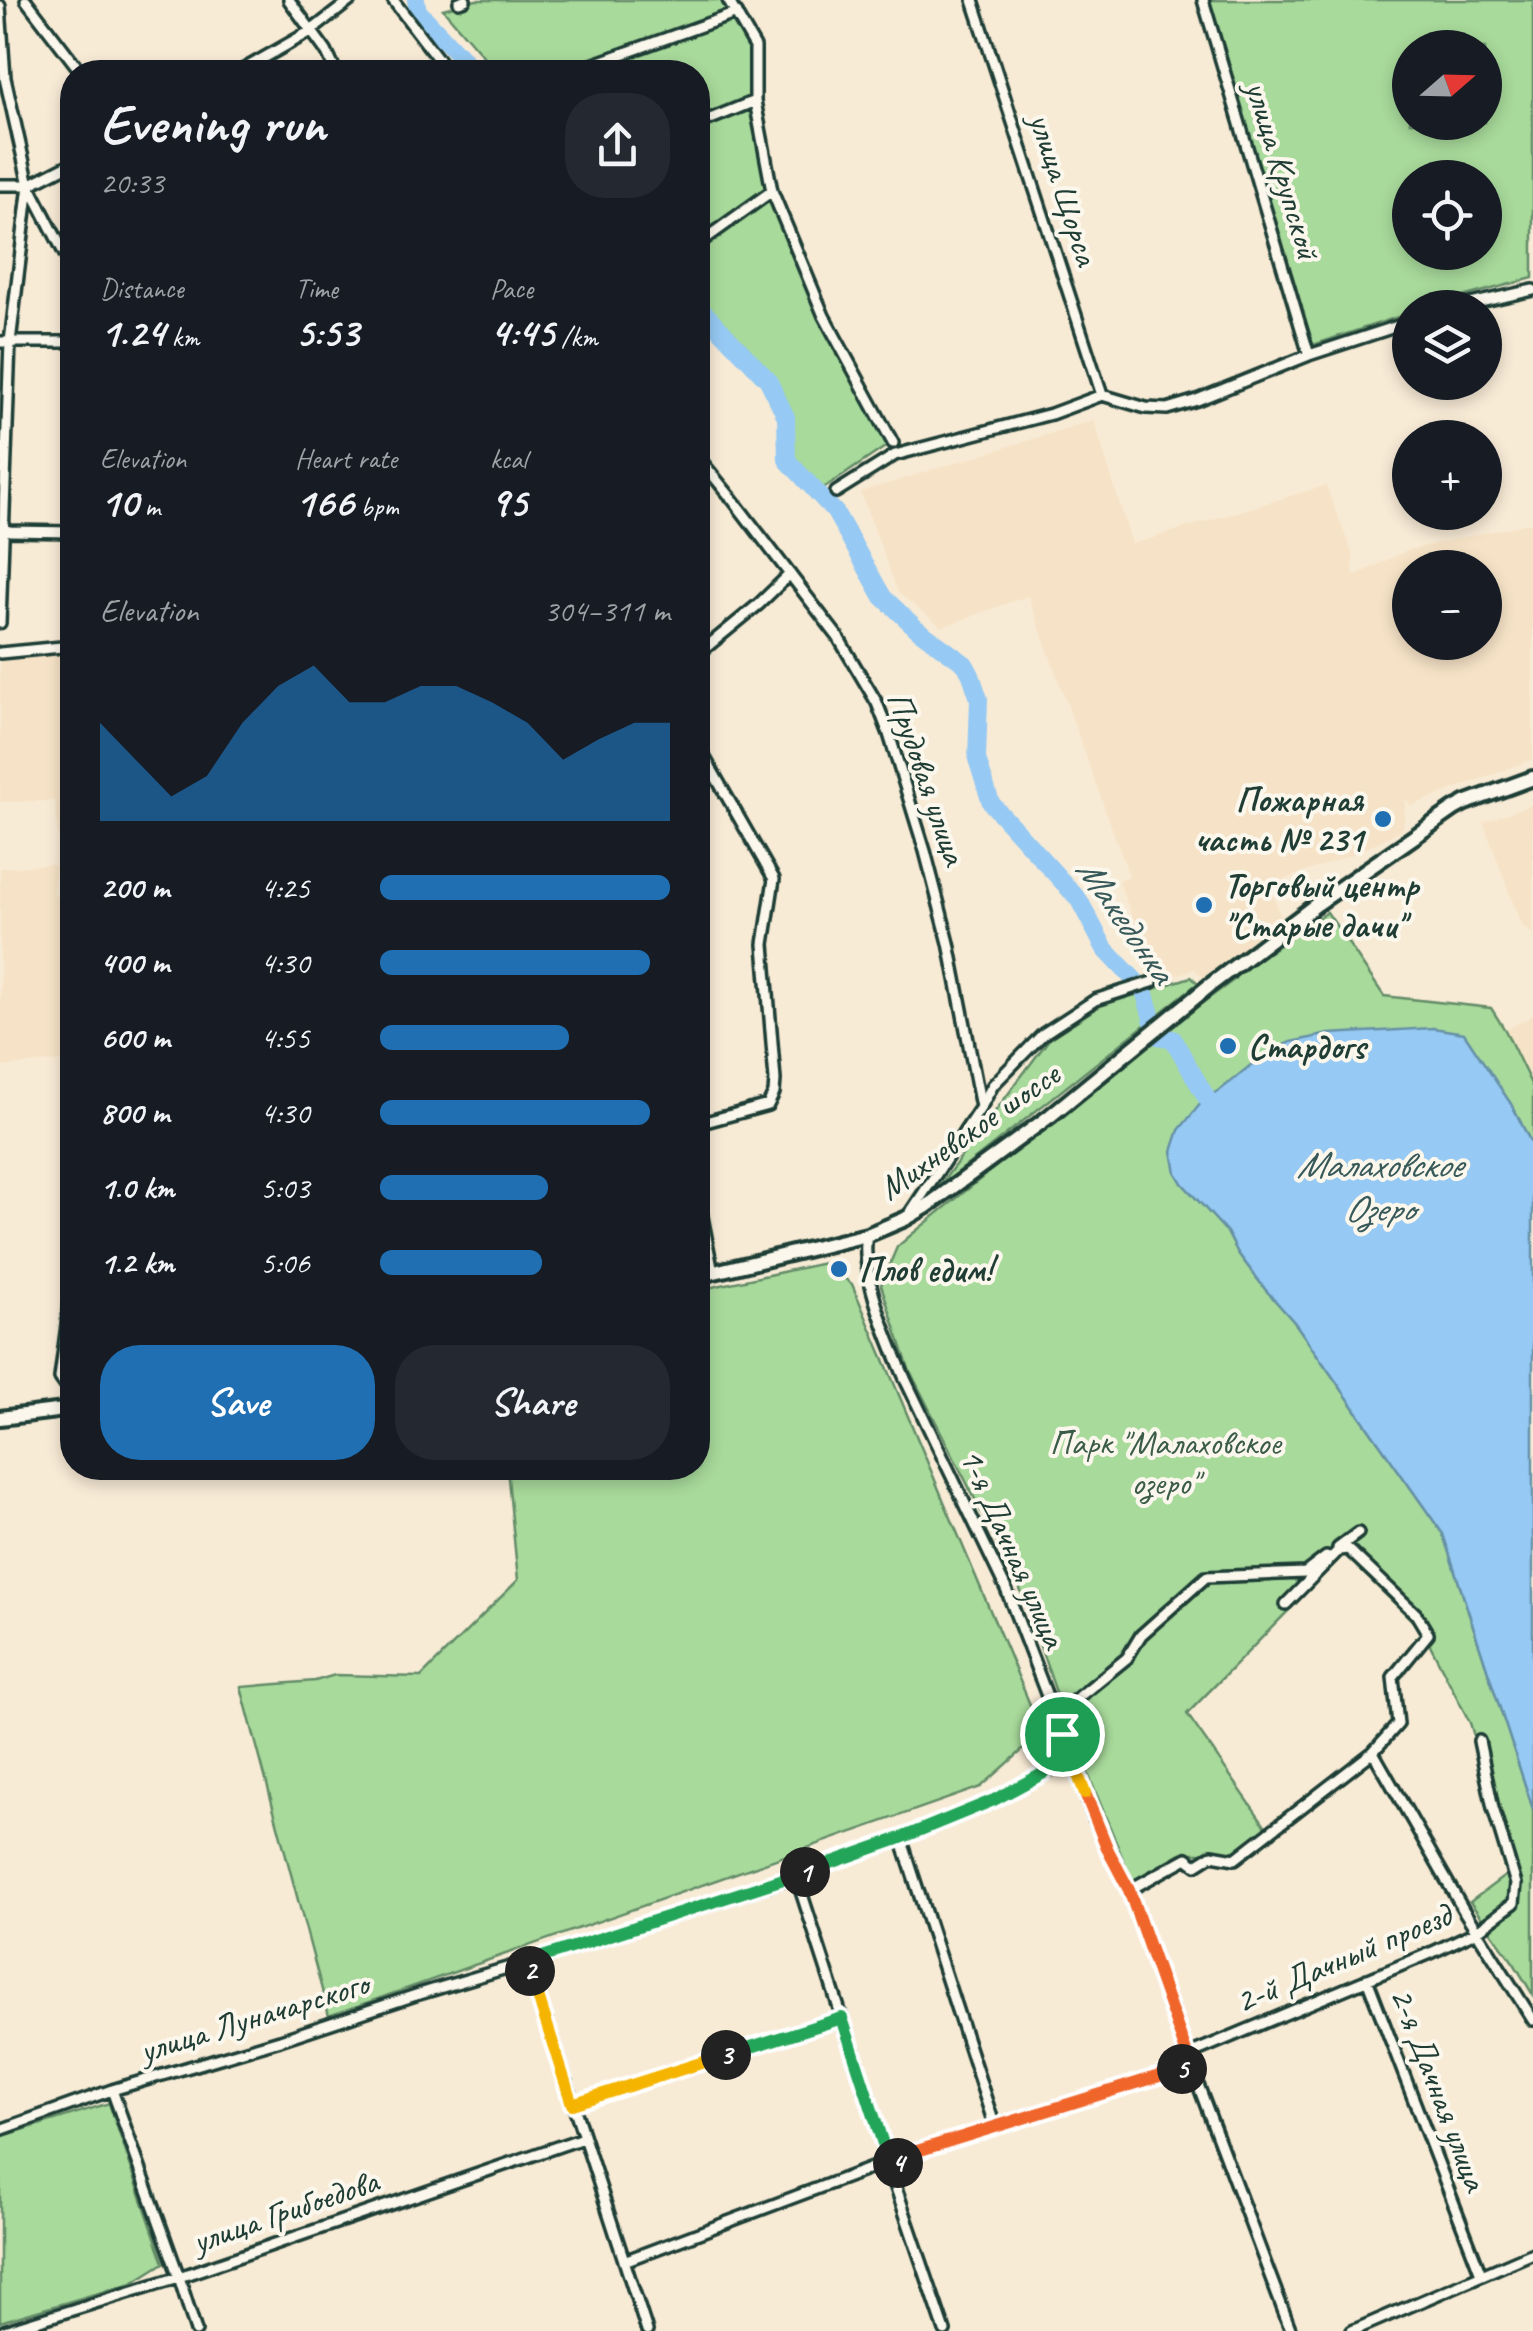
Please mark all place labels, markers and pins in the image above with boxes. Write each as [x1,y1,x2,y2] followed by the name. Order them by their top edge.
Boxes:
[1195,777,1366,862] place label: Пожарная часть № 231
[1372,808,1394,830] marker: Пожарная часть № 231
[1224,863,1421,948] place label: Торговый центр "Старые дачи"
[1193,894,1215,916] marker: Торговый центр "Старые дачи"
[1248,1024,1369,1069] place label: Стардогs
[1217,1035,1239,1057] marker: Стардогs
[859,1247,1000,1292] place label: Плов едим!
[828,1258,850,1280] marker: Плов едим!
[1020,1692,1105,1777] pin
[780,1847,830,1897] pin: 1
[505,1946,555,1996] pin: 2
[701,2030,751,2080] pin: 3
[1157,2044,1207,2094] pin: 5
[873,2138,923,2188] pin: 4

